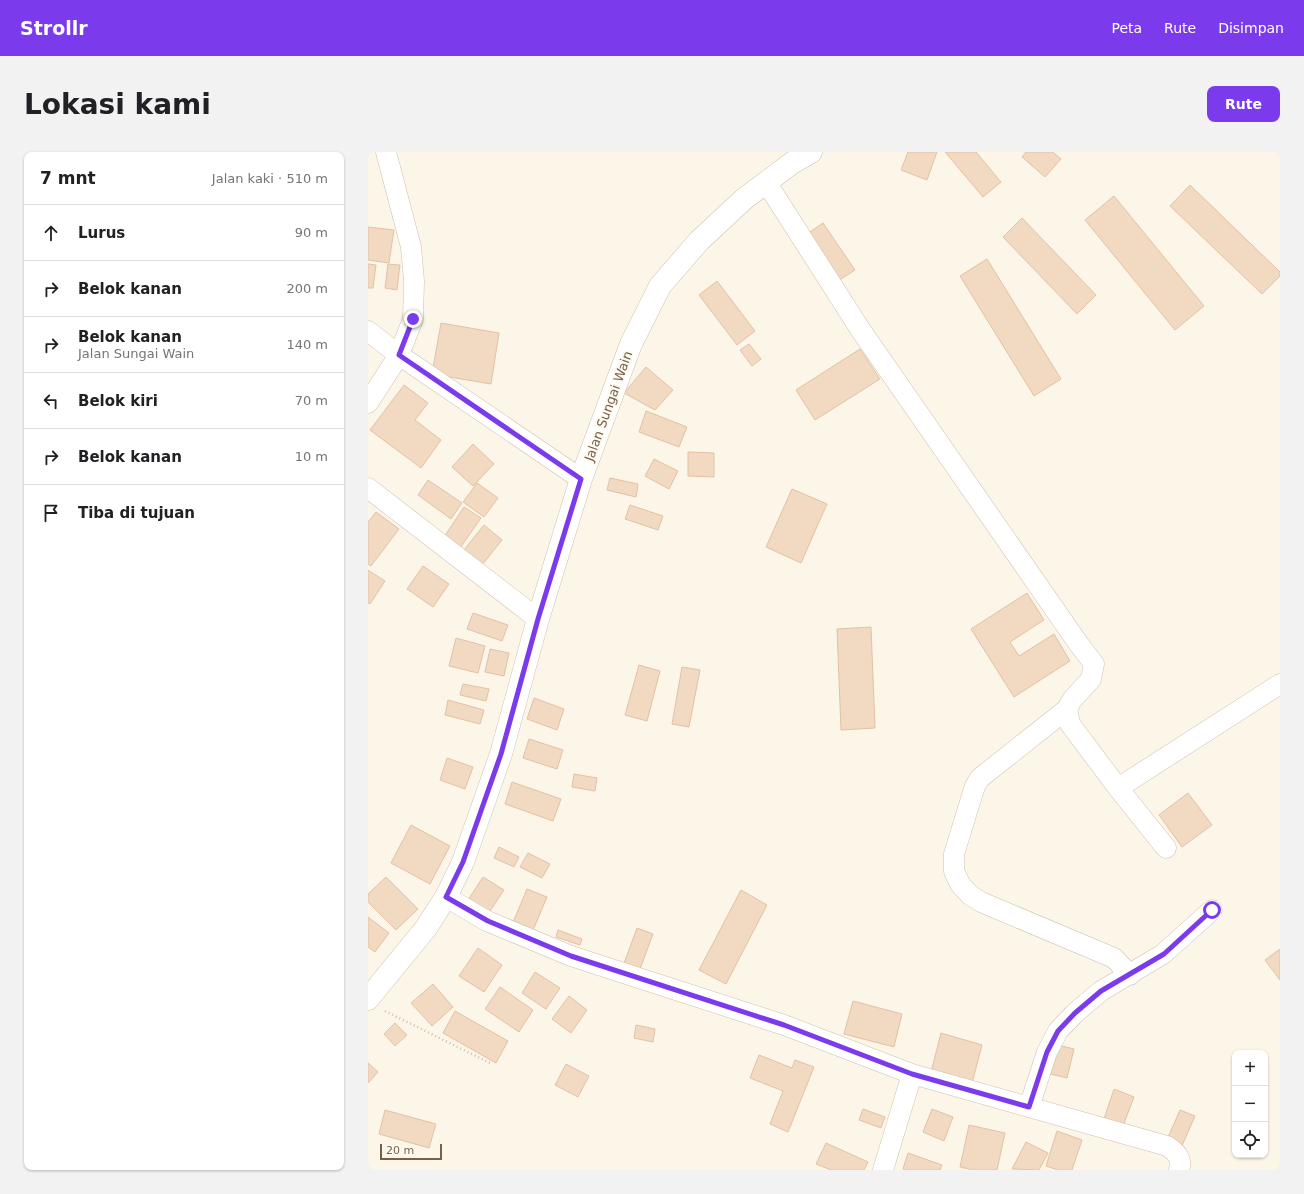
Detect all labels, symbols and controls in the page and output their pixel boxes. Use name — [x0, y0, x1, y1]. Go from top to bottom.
text: Strollr — [20, 17, 88, 39]
text: Peta — [1111, 20, 1142, 36]
text: Rute — [1164, 20, 1196, 36]
text: Disimpan — [1218, 20, 1284, 36]
button: Rute — [1207, 86, 1280, 122]
text: Lokasi kami — [24, 88, 211, 121]
text: 7 mnt — [40, 168, 96, 188]
text: Jalan kaki · 510 m — [212, 171, 328, 186]
icon: ahead — [40, 222, 62, 244]
text: Lurus — [78, 224, 125, 242]
text: 90 m — [295, 225, 328, 240]
icon: right — [40, 278, 62, 300]
text: Belok kanan — [78, 280, 182, 298]
text: 200 m — [286, 281, 328, 296]
route end — [404, 310, 422, 328]
text: Belok kanan — [78, 328, 182, 346]
icon: right — [40, 334, 62, 356]
text: 140 m — [286, 337, 328, 352]
text: Jalan Sungai Wain — [78, 346, 194, 361]
street label: Jalan Sungai Wain — [581, 349, 635, 464]
icon: left — [40, 390, 62, 412]
text: Belok kiri — [78, 392, 158, 410]
text: 70 m — [295, 393, 328, 408]
icon: right — [40, 446, 62, 468]
text: Belok kanan — [78, 448, 182, 466]
text: 10 m — [295, 449, 328, 464]
icon: arrive — [40, 502, 62, 524]
text: Tiba di tujuan — [78, 504, 195, 522]
route start — [1203, 901, 1221, 919]
map controls — [1232, 1050, 1268, 1158]
button: + — [1232, 1050, 1268, 1086]
button: − — [1232, 1086, 1268, 1122]
button: locate — [1232, 1122, 1268, 1158]
scale bar — [380, 1142, 442, 1161]
text: 20 m — [386, 1144, 414, 1157]

